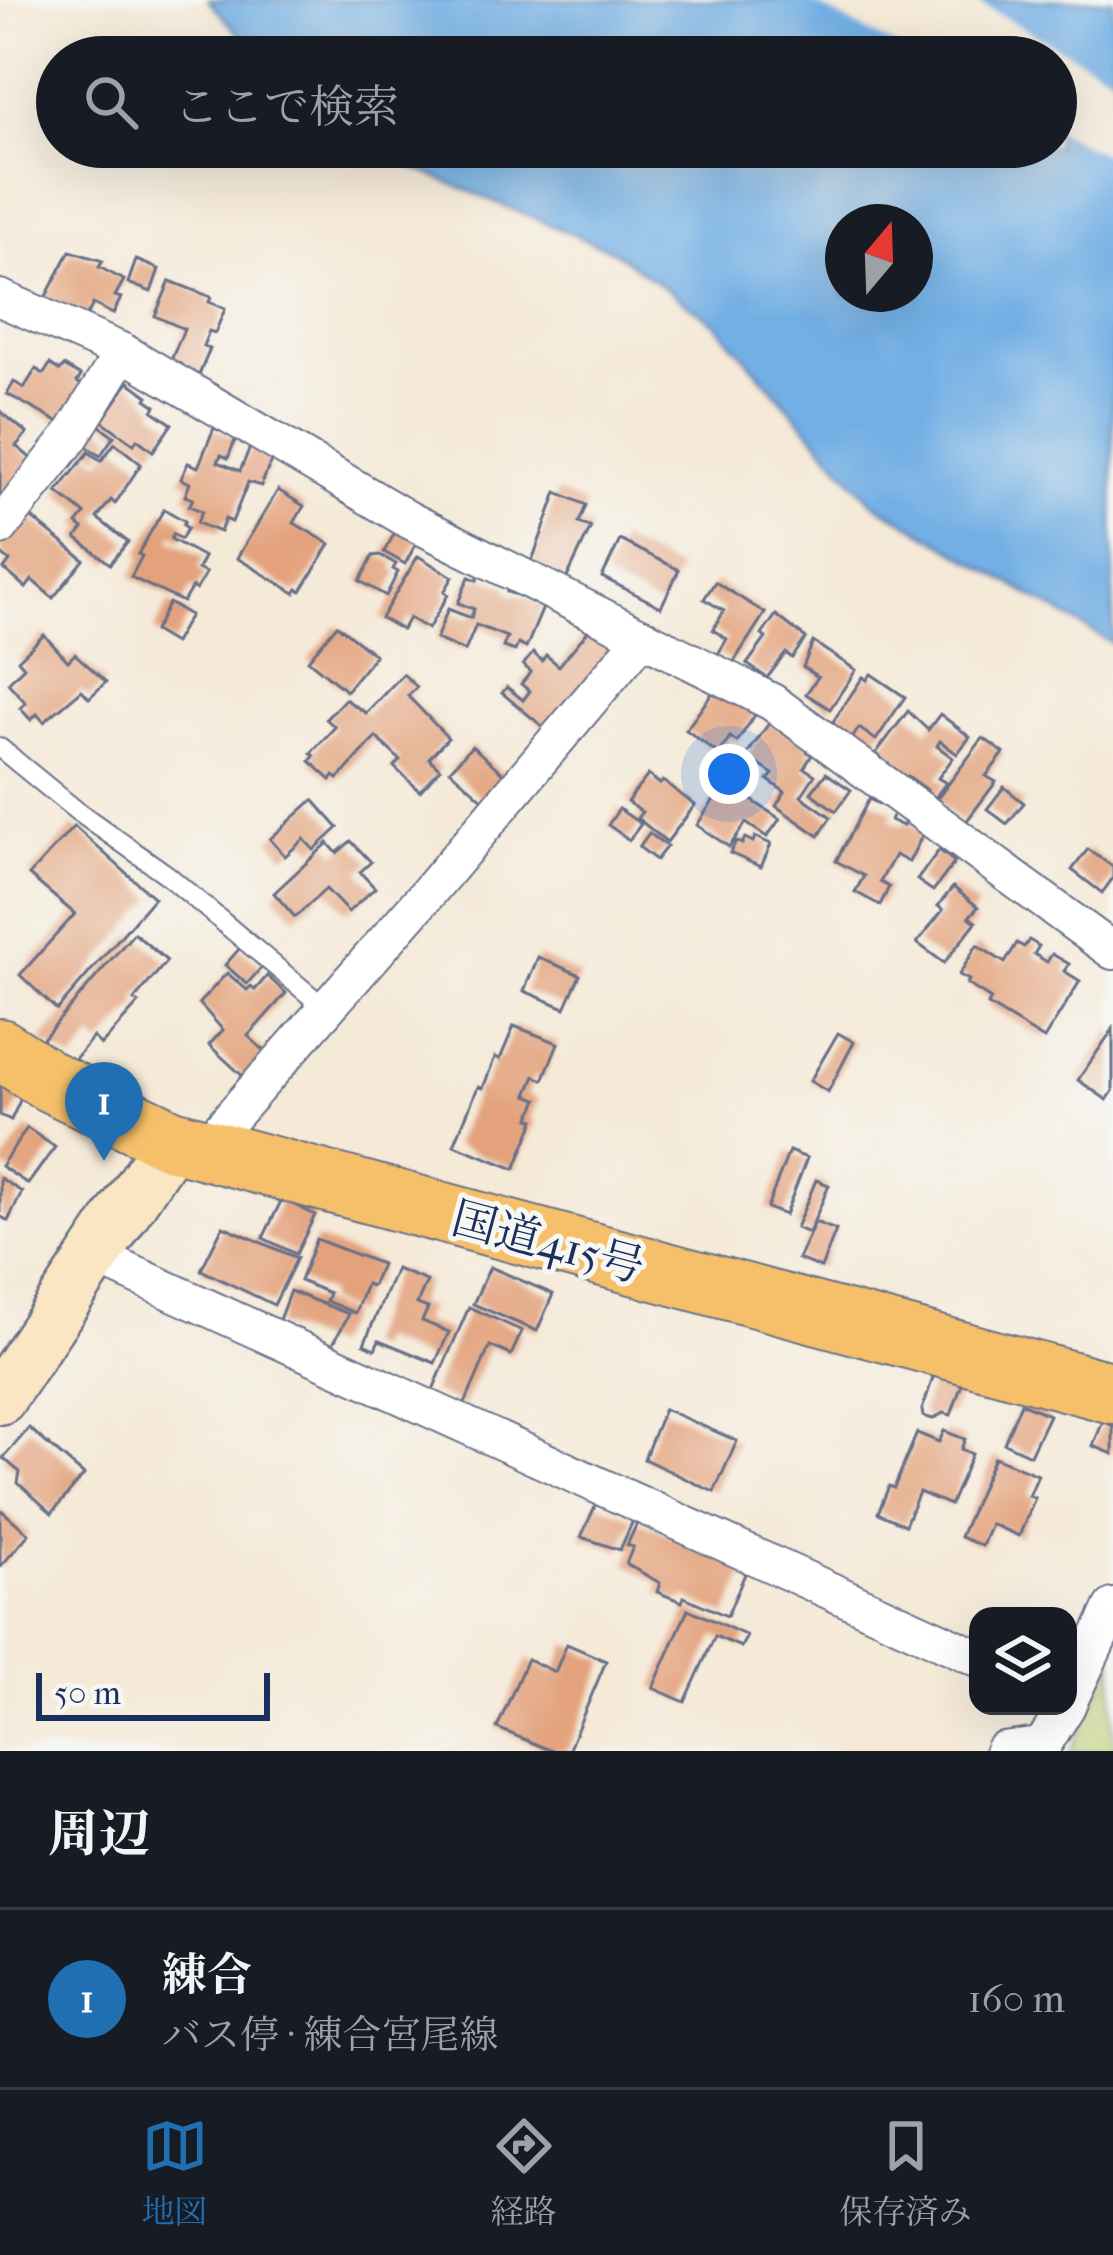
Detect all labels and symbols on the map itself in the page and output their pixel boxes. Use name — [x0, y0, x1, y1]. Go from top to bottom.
north arrow — [825, 204, 933, 312]
your location — [699, 744, 759, 804]
pin: 1 — [65, 1062, 143, 1161]
street label: 国道415号 — [446, 1192, 650, 1294]
scale bar — [36, 1667, 270, 1720]

